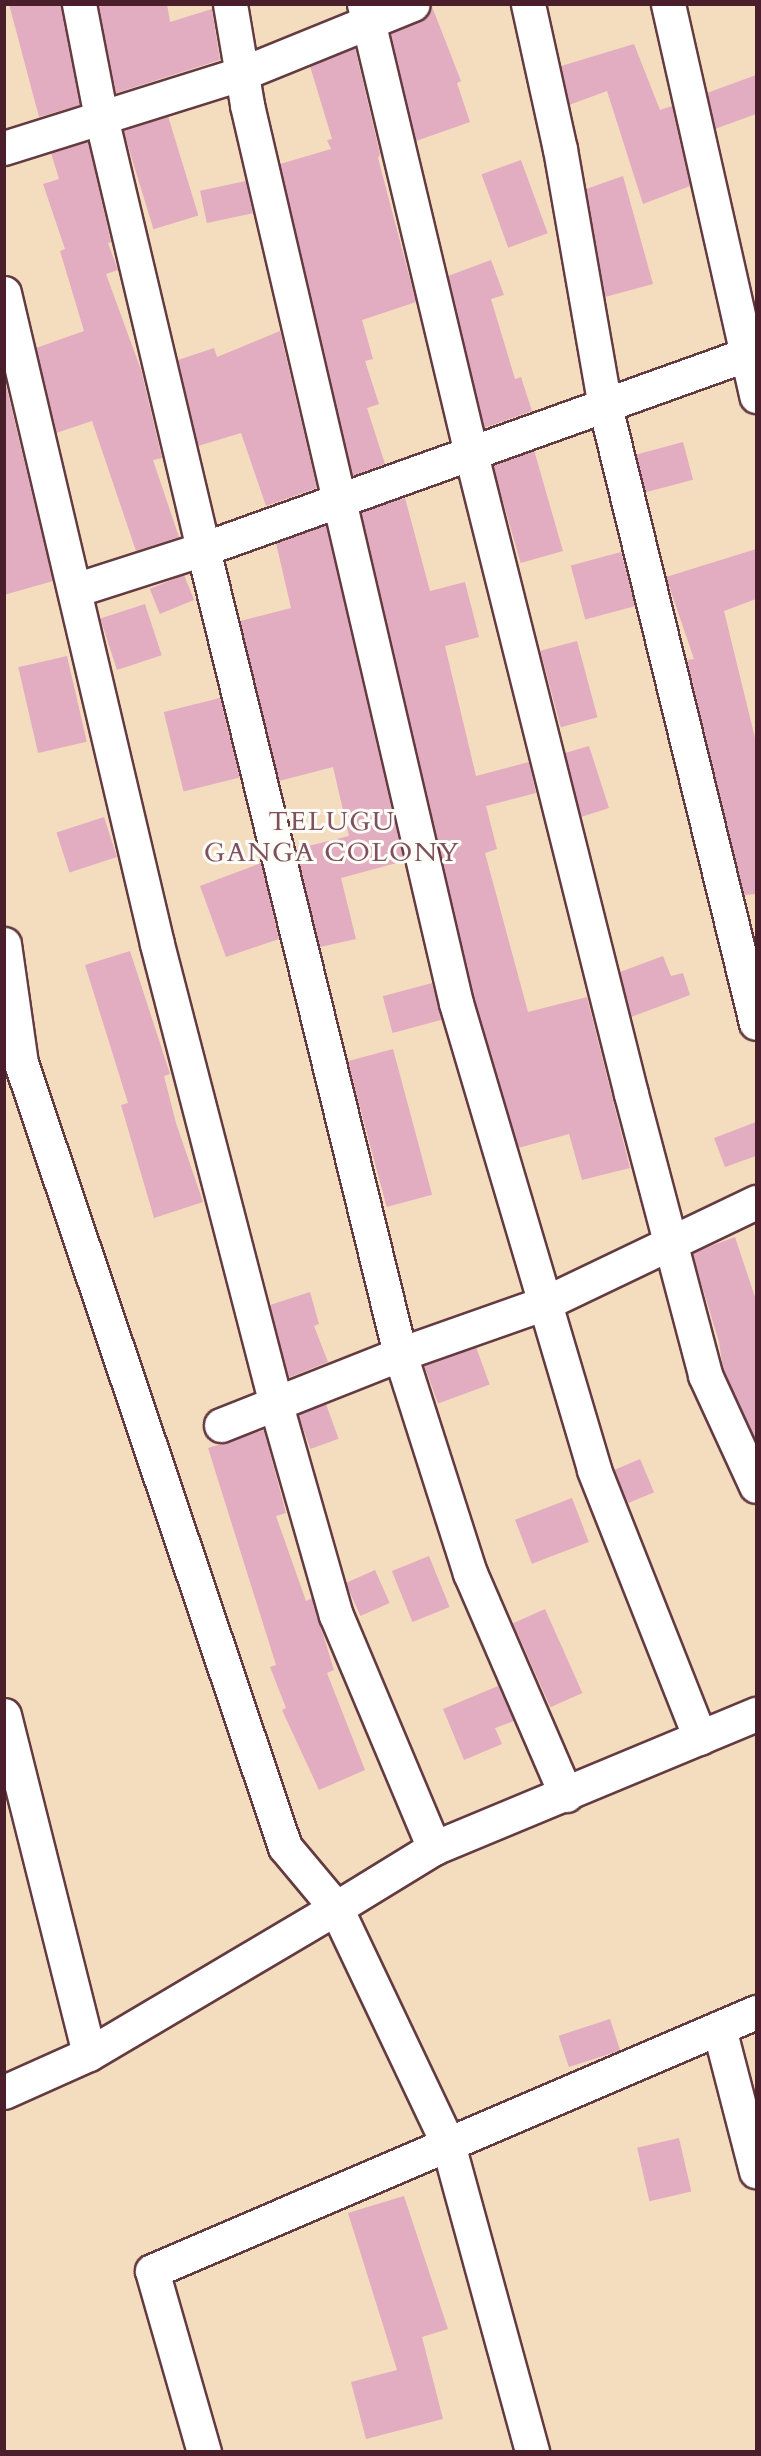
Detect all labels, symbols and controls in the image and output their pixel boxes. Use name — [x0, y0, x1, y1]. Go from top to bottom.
district label: TELUGU GANGA COLONY — [204, 805, 460, 868]

